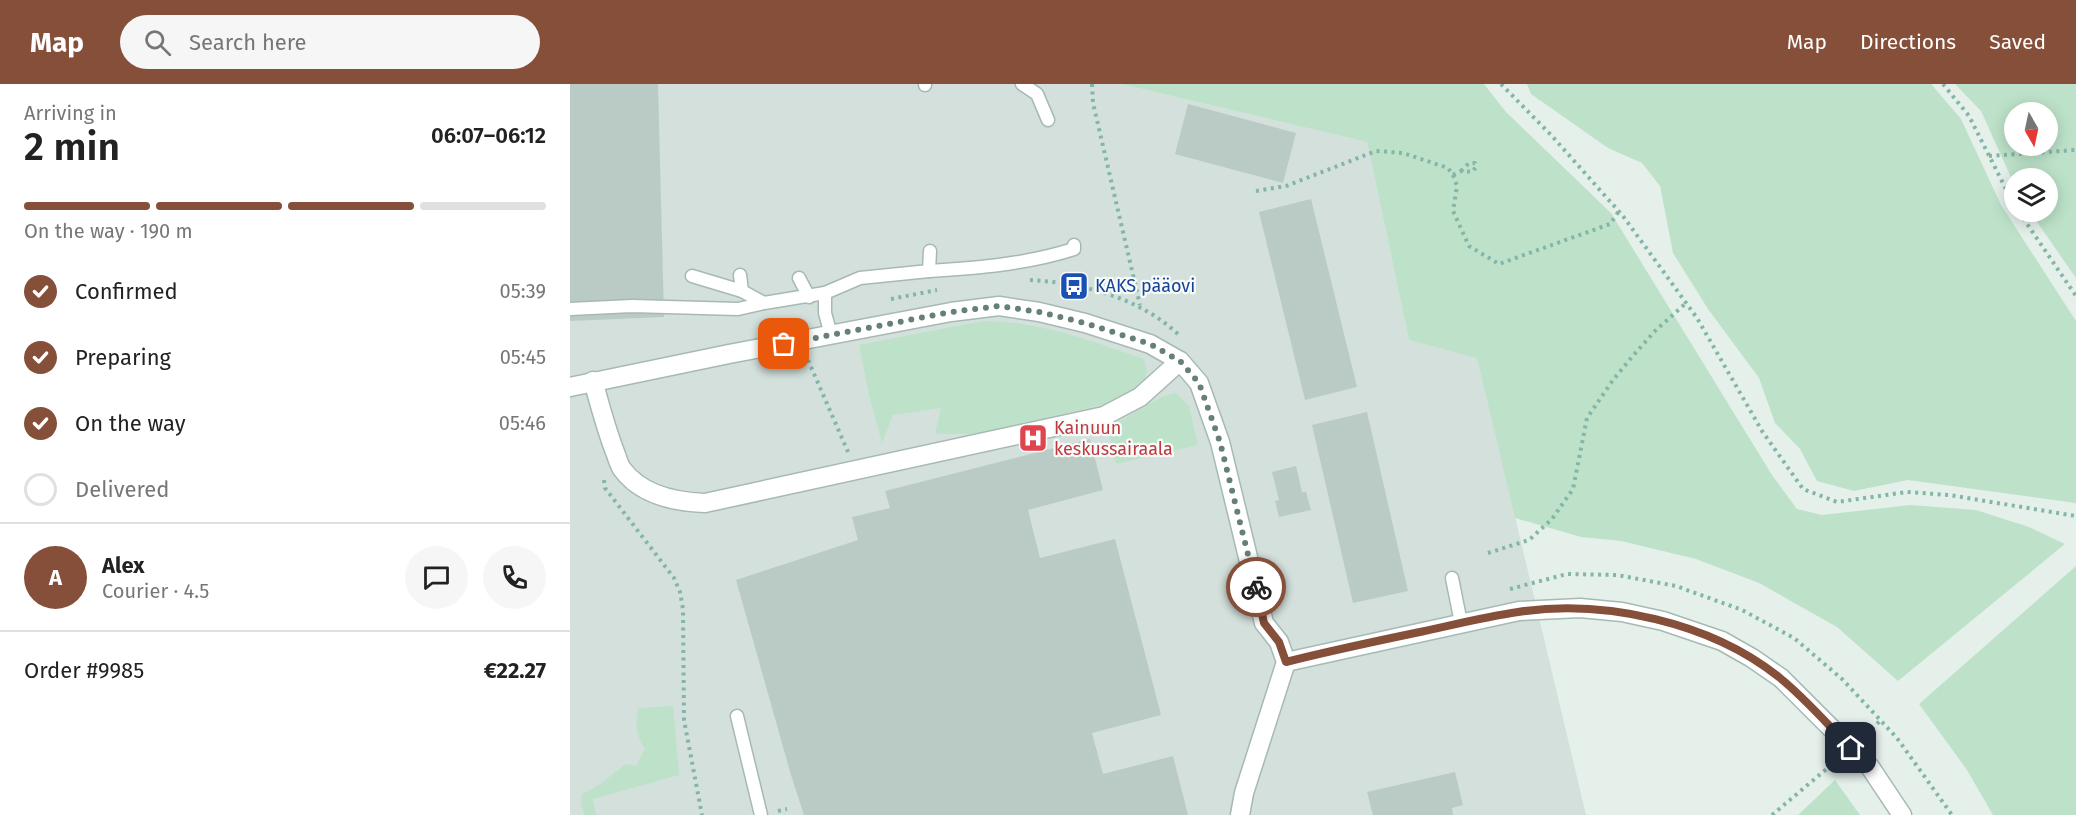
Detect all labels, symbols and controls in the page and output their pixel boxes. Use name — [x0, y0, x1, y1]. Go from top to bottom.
search box — [120, 15, 540, 69]
text: Map — [30, 26, 84, 59]
icon: search — [141, 26, 174, 59]
text: Search here — [189, 29, 307, 56]
text: Map — [1787, 29, 1827, 55]
text: Directions — [1860, 29, 1956, 55]
text: Saved — [1989, 29, 2046, 55]
text: Arriving in — [24, 101, 117, 125]
north arrow — [2004, 102, 2058, 156]
map controls — [2004, 102, 2058, 222]
text: 06:07–06:12 — [431, 122, 546, 149]
text: 2 min — [24, 124, 120, 170]
button: layers — [2004, 168, 2058, 222]
text: On the way · 190 m — [24, 219, 193, 243]
bus stop icon: KAKS pääovi — [1058, 270, 1090, 302]
icon: check — [24, 275, 57, 308]
place label: KAKS pääovi — [1095, 275, 1195, 297]
text: Confirmed — [75, 278, 178, 305]
text: 05:39 — [500, 279, 546, 303]
pin — [758, 318, 809, 369]
icon: bag — [767, 327, 800, 360]
icon: check — [24, 341, 57, 374]
text: Preparing — [75, 344, 171, 371]
text: 05:45 — [500, 345, 546, 369]
icon: check — [24, 407, 57, 440]
text: On the way — [75, 410, 186, 437]
text: 05:46 — [499, 411, 546, 435]
place label: Kainuun keskussairaala — [1054, 417, 1173, 460]
hospital icon: Kainuun keskussairaala — [1017, 422, 1049, 454]
text: Delivered — [75, 476, 170, 503]
button: chat — [405, 546, 468, 609]
button: phone — [483, 546, 546, 609]
text: Alex — [102, 552, 145, 579]
courier — [1226, 557, 1286, 617]
text: A — [49, 564, 62, 591]
icon: bike — [1240, 571, 1273, 604]
text: Courier · 4.5 — [102, 579, 209, 603]
text: Order #9985 — [24, 657, 144, 684]
text: €22.27 — [484, 657, 546, 684]
pin — [1825, 722, 1876, 773]
icon: home — [1834, 731, 1867, 764]

